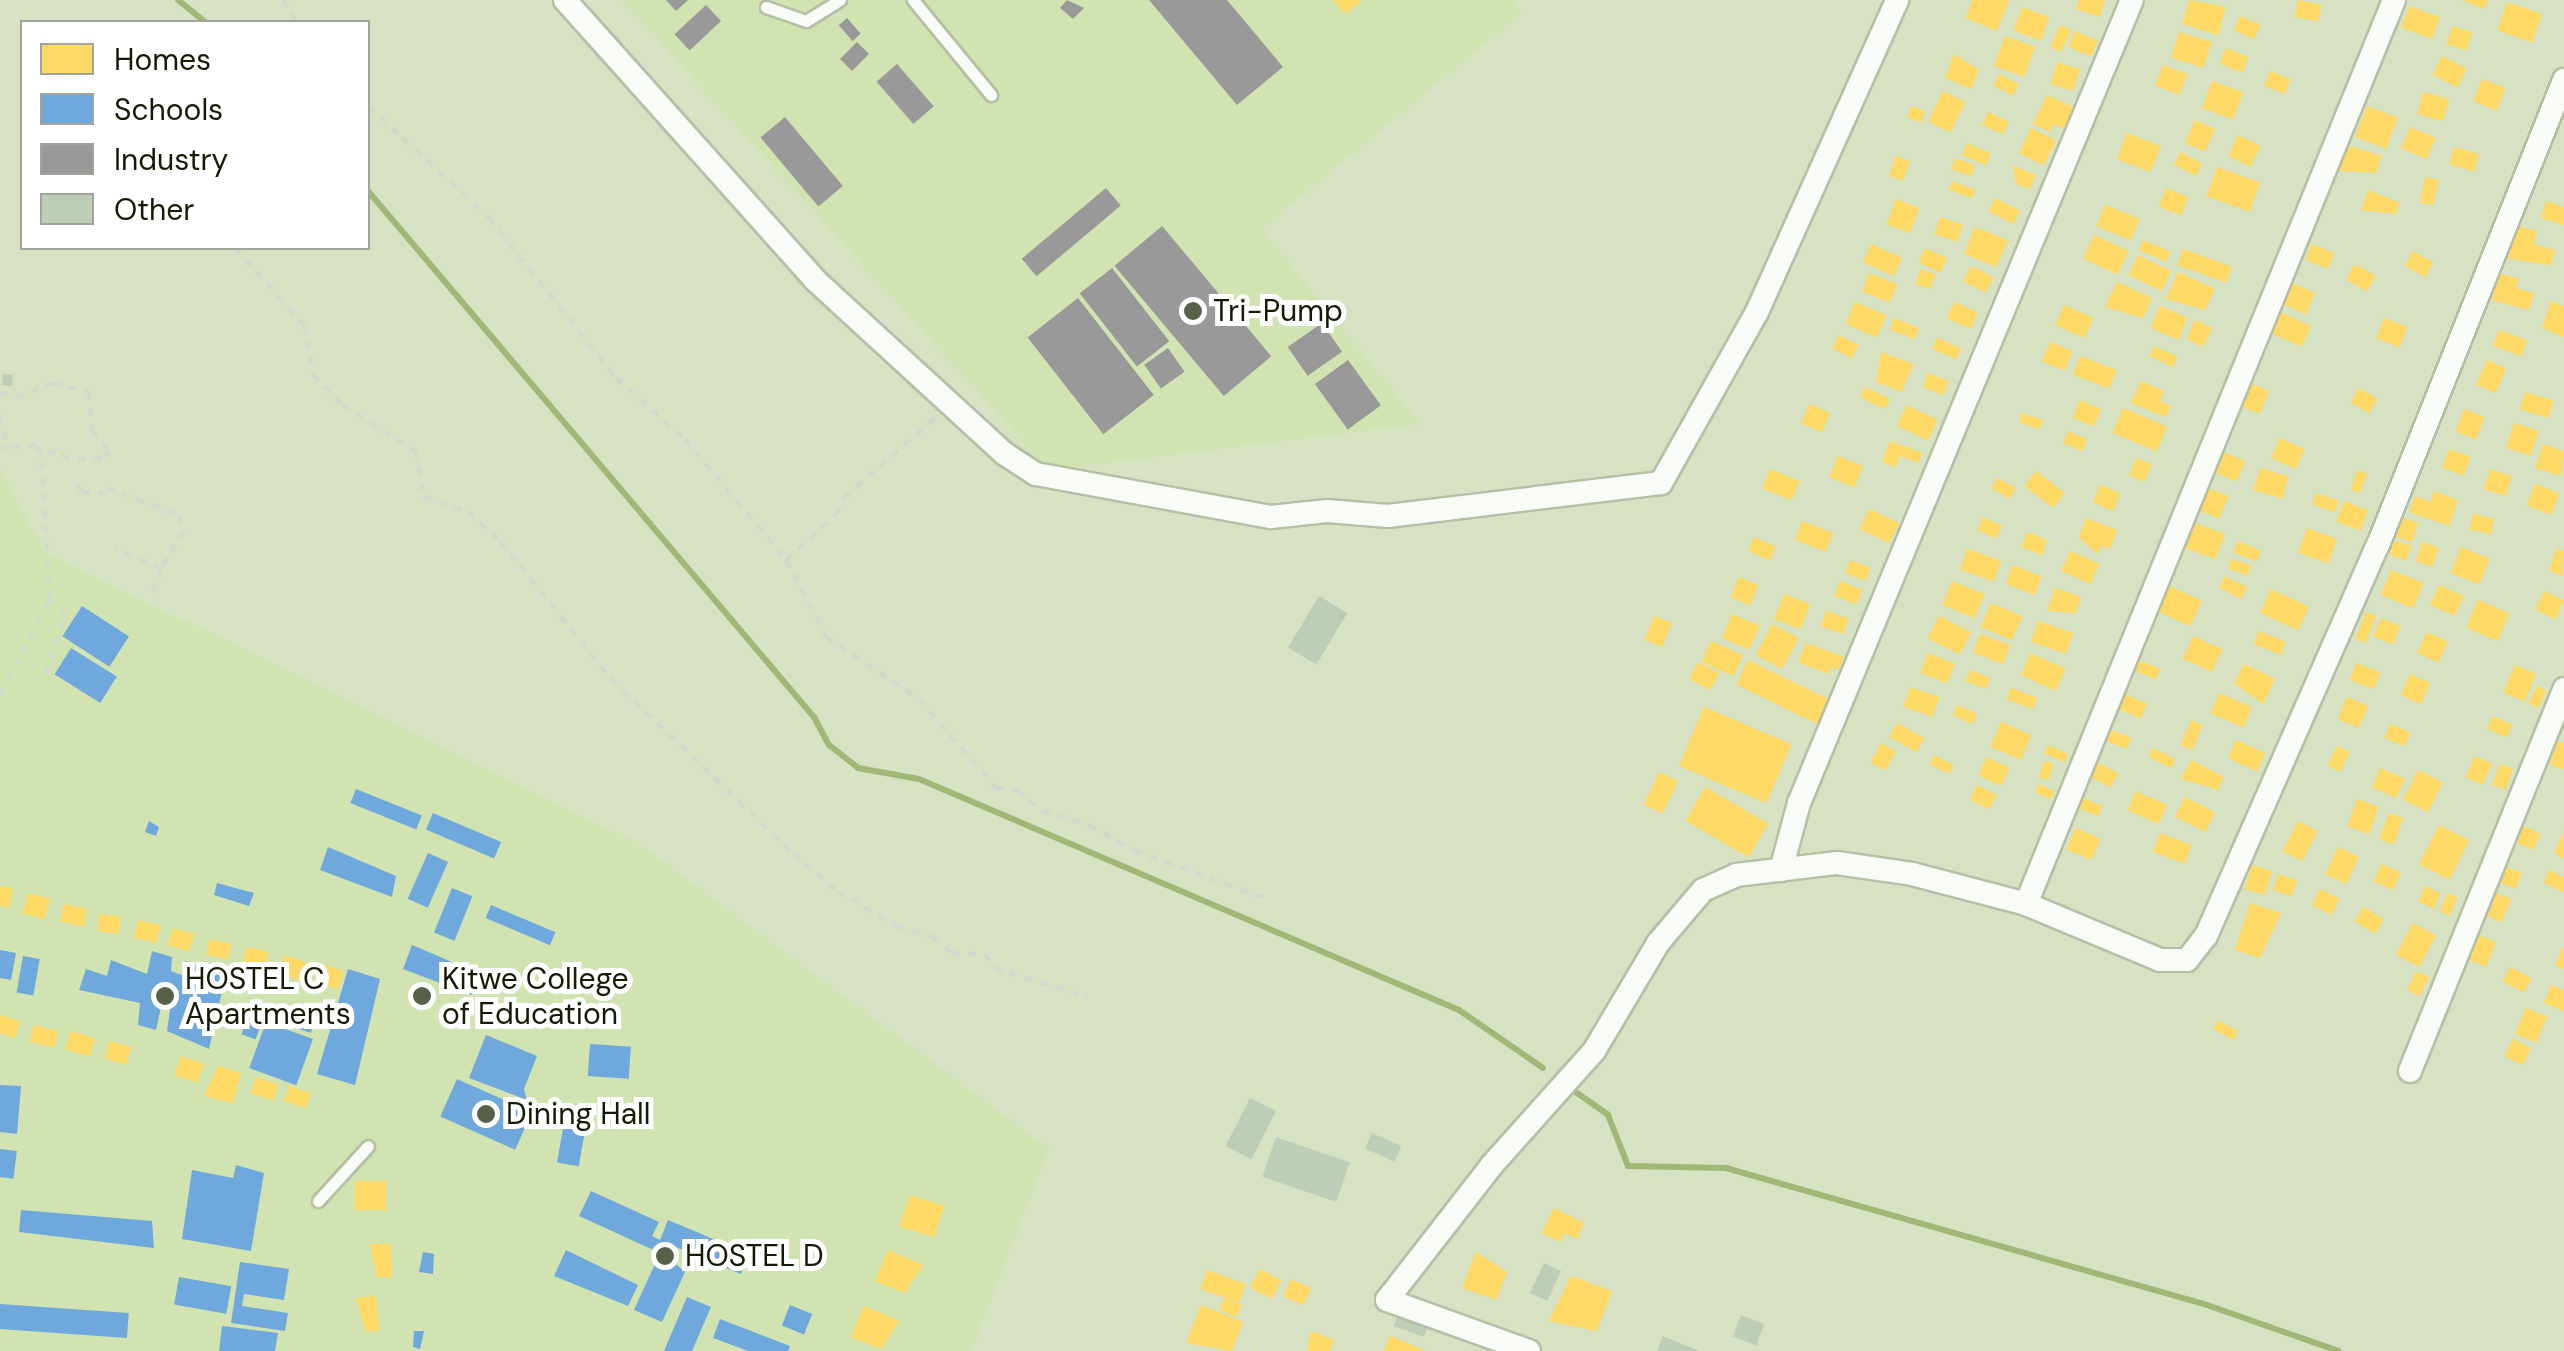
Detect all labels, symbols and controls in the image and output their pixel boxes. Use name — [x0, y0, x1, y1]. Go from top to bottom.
legend — [20, 20, 370, 250]
text: Homes — [114, 40, 211, 79]
text: Schools — [114, 90, 223, 129]
text: Industry — [114, 140, 228, 179]
text: Other — [114, 190, 194, 229]
place label: Tri-Pump — [1213, 293, 1343, 329]
marker: Tri-Pump — [1182, 300, 1204, 322]
place label: HOSTEL C Apartments — [185, 961, 351, 1032]
place label: Kitwe College of Education — [442, 961, 629, 1032]
marker: HOSTEL C Apartments — [154, 985, 176, 1007]
marker: Kitwe College of Education — [411, 985, 433, 1007]
place label: Dining Hall — [506, 1096, 650, 1132]
marker: Dining Hall — [475, 1103, 497, 1125]
place label: HOSTEL D — [685, 1238, 824, 1274]
marker: HOSTEL D — [654, 1245, 676, 1267]

